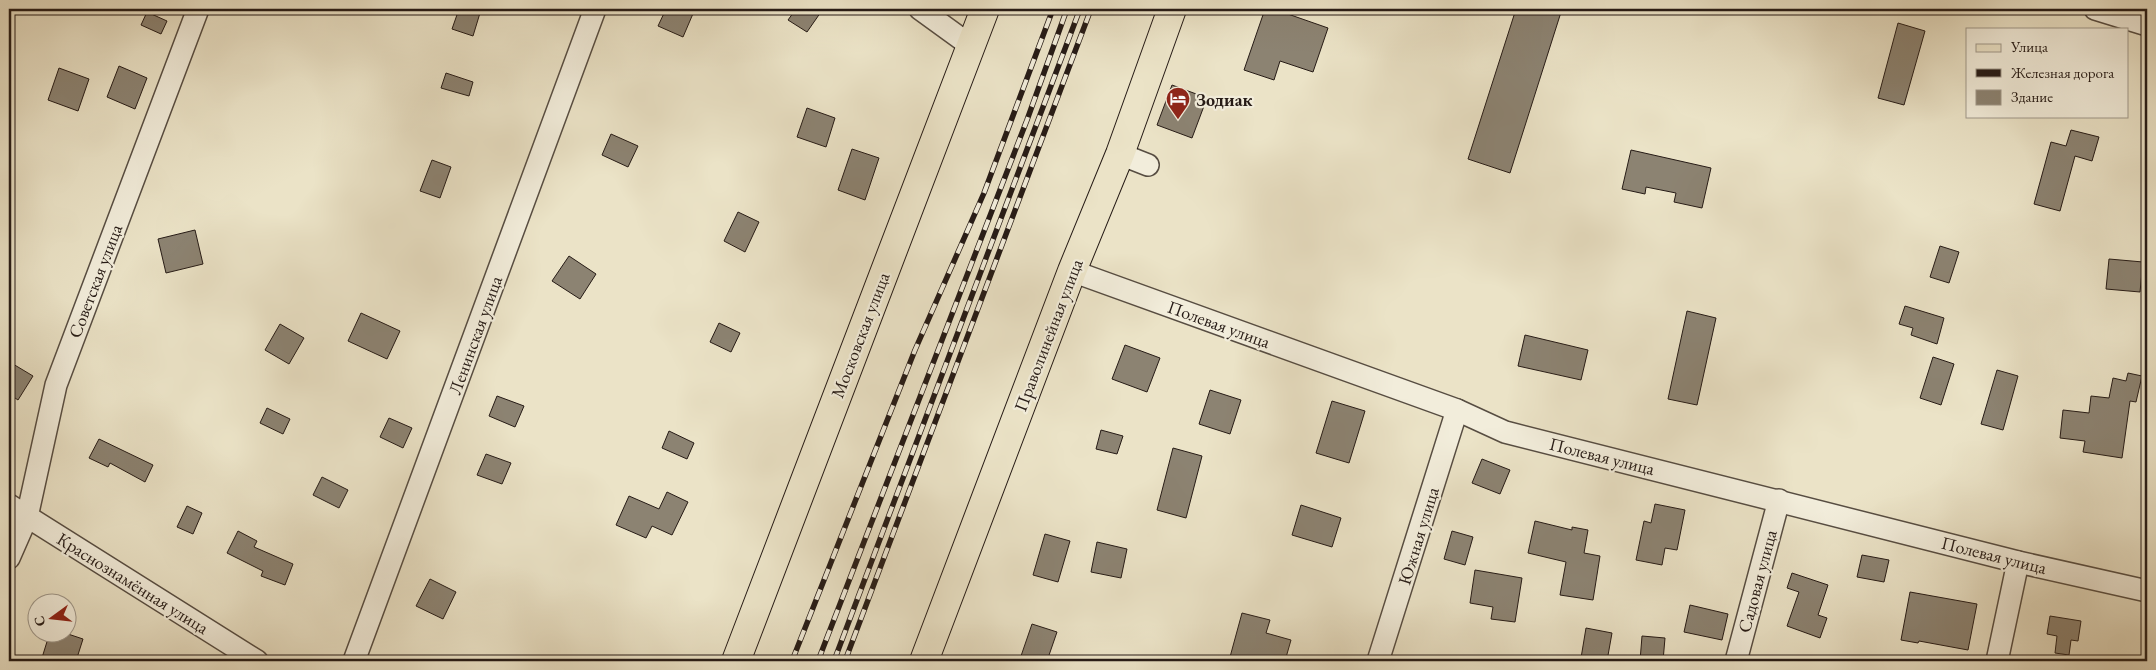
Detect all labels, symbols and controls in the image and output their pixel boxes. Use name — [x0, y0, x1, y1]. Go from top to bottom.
legend — [1966, 28, 2128, 118]
text: Улица — [2010, 37, 2048, 56]
text: Железная дорога — [2010, 63, 2114, 82]
hotel icon: Зодиак — [1165, 86, 1191, 120]
text: Здание — [2011, 87, 2053, 106]
place label: Зодиак — [1196, 88, 1253, 111]
street label: Советская улица — [63, 220, 128, 341]
street label: Праволинейная улица — [1008, 255, 1088, 414]
street label: Московская улица — [825, 268, 895, 401]
street label: Ленинская улица — [443, 272, 507, 397]
street label: Полевая улица — [1165, 295, 1274, 353]
street label: Полевая улица — [1547, 432, 1658, 480]
street label: Южная улица — [1392, 483, 1444, 588]
street label: Садовая улица — [1732, 526, 1782, 635]
street label: Краснознамённая улица — [53, 527, 214, 639]
street label: Полевая улица — [1939, 531, 2050, 579]
north arrow — [28, 592, 78, 642]
text: С — [29, 614, 49, 628]

